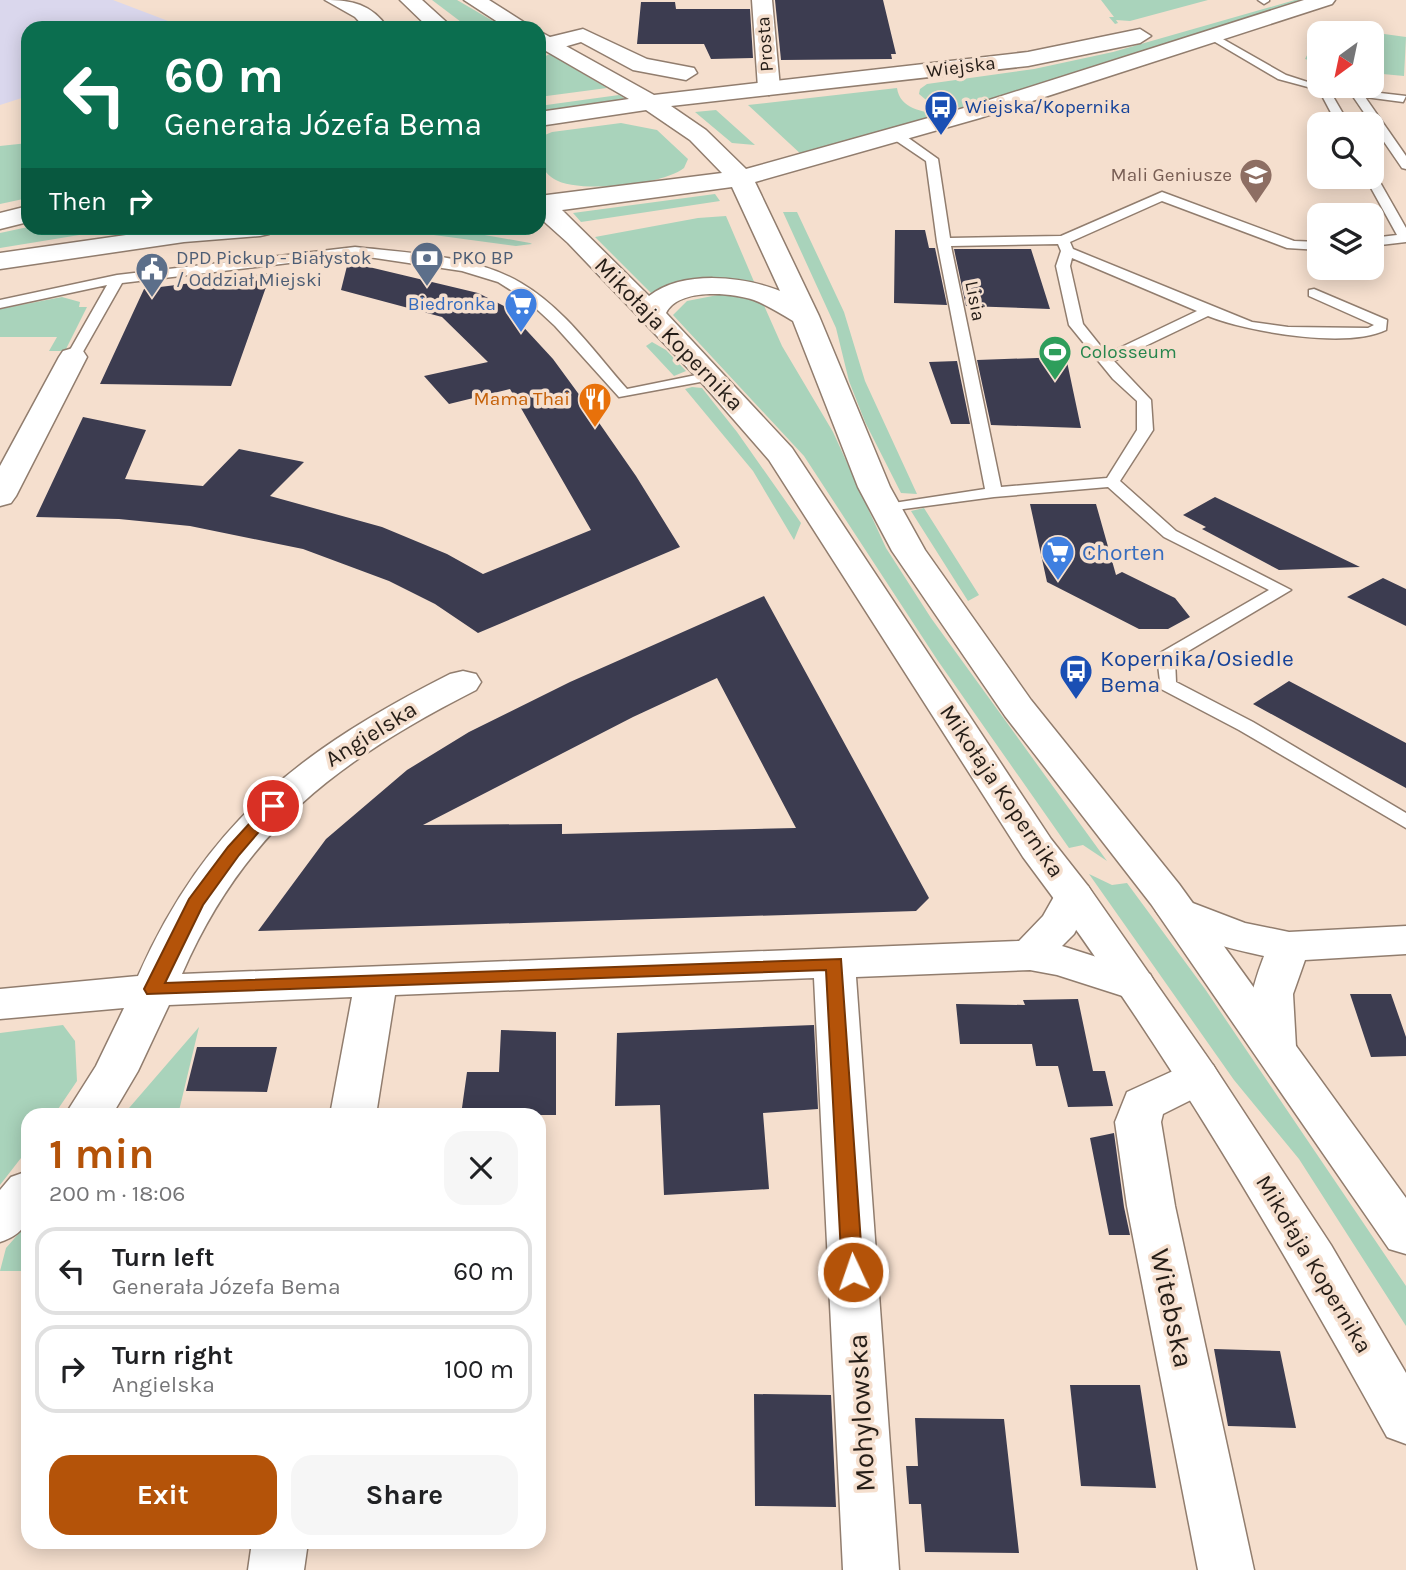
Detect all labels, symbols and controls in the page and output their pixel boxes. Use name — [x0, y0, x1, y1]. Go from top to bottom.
street label: Prosta — [752, 16, 778, 72]
north arrow — [1307, 21, 1384, 98]
map controls — [1307, 21, 1384, 280]
text: 60 m — [164, 47, 284, 104]
icon: left — [49, 49, 140, 140]
street label: Wiejska — [925, 52, 997, 82]
bus stop icon: Wiejska/Kopernika — [922, 88, 960, 137]
place label: Wiejska/Kopernika — [965, 96, 1131, 118]
text: Generała Józefa Bema — [164, 106, 482, 143]
button: search — [1307, 112, 1384, 189]
school or university icon: Mali Geniusze — [1237, 156, 1275, 205]
place label: Mali Geniusze — [1111, 164, 1232, 186]
icon: right — [121, 182, 159, 220]
text: Then — [49, 186, 107, 217]
button: layers — [1307, 203, 1384, 280]
bank icon: PKO BP — [408, 239, 446, 288]
place label: DPD Pickup - Białystok / Oddział Miejski — [176, 247, 372, 291]
place label: PKO BP — [452, 247, 513, 269]
public building icon: DPD Pickup - Białystok / Oddział Miejski — [133, 250, 171, 299]
street label: Mikołaja Kopernika — [589, 252, 749, 416]
street label: Lisia — [960, 279, 990, 323]
supermarket icon: Biedronka — [502, 285, 540, 334]
place label: Biedronka — [408, 293, 496, 315]
sports icon: Colosseum — [1036, 333, 1074, 382]
place label: Colosseum — [1080, 341, 1177, 363]
restaurant icon: Mama Thai — [576, 380, 614, 429]
place label: Mama Thai — [474, 388, 570, 410]
supermarket icon: Chorten — [1039, 533, 1077, 582]
place label: Chorten — [1082, 539, 1165, 566]
place label: Kopernika/Osiedle Bema — [1100, 645, 1294, 698]
bus stop icon: Kopernika/Osiedle Bema — [1057, 652, 1095, 701]
street label: Angielska — [320, 695, 422, 773]
street label: Mikołaja Kopernika — [934, 699, 1070, 883]
pin — [243, 776, 303, 836]
icon: arrive — [254, 787, 292, 825]
text: 1 min — [49, 1129, 154, 1179]
button: close — [444, 1131, 518, 1205]
street label: Mikołaja Kopernika — [1250, 1170, 1378, 1358]
text: 200 m · 18:06 — [49, 1180, 186, 1207]
position arrow — [816, 1235, 890, 1309]
text: Turn left — [112, 1242, 214, 1273]
street label: Witebska — [1143, 1245, 1201, 1371]
icon: left — [53, 1252, 91, 1290]
text: 60 m — [453, 1256, 514, 1287]
text: Generała Józefa Bema — [112, 1273, 341, 1300]
street label: Mohylowska — [840, 1333, 882, 1493]
text: Turn right — [112, 1340, 233, 1371]
icon: right — [53, 1350, 91, 1388]
text: 100 m — [444, 1354, 514, 1385]
text: Angielska — [112, 1371, 215, 1398]
button: Exit — [49, 1455, 277, 1535]
button: Share — [291, 1455, 518, 1535]

